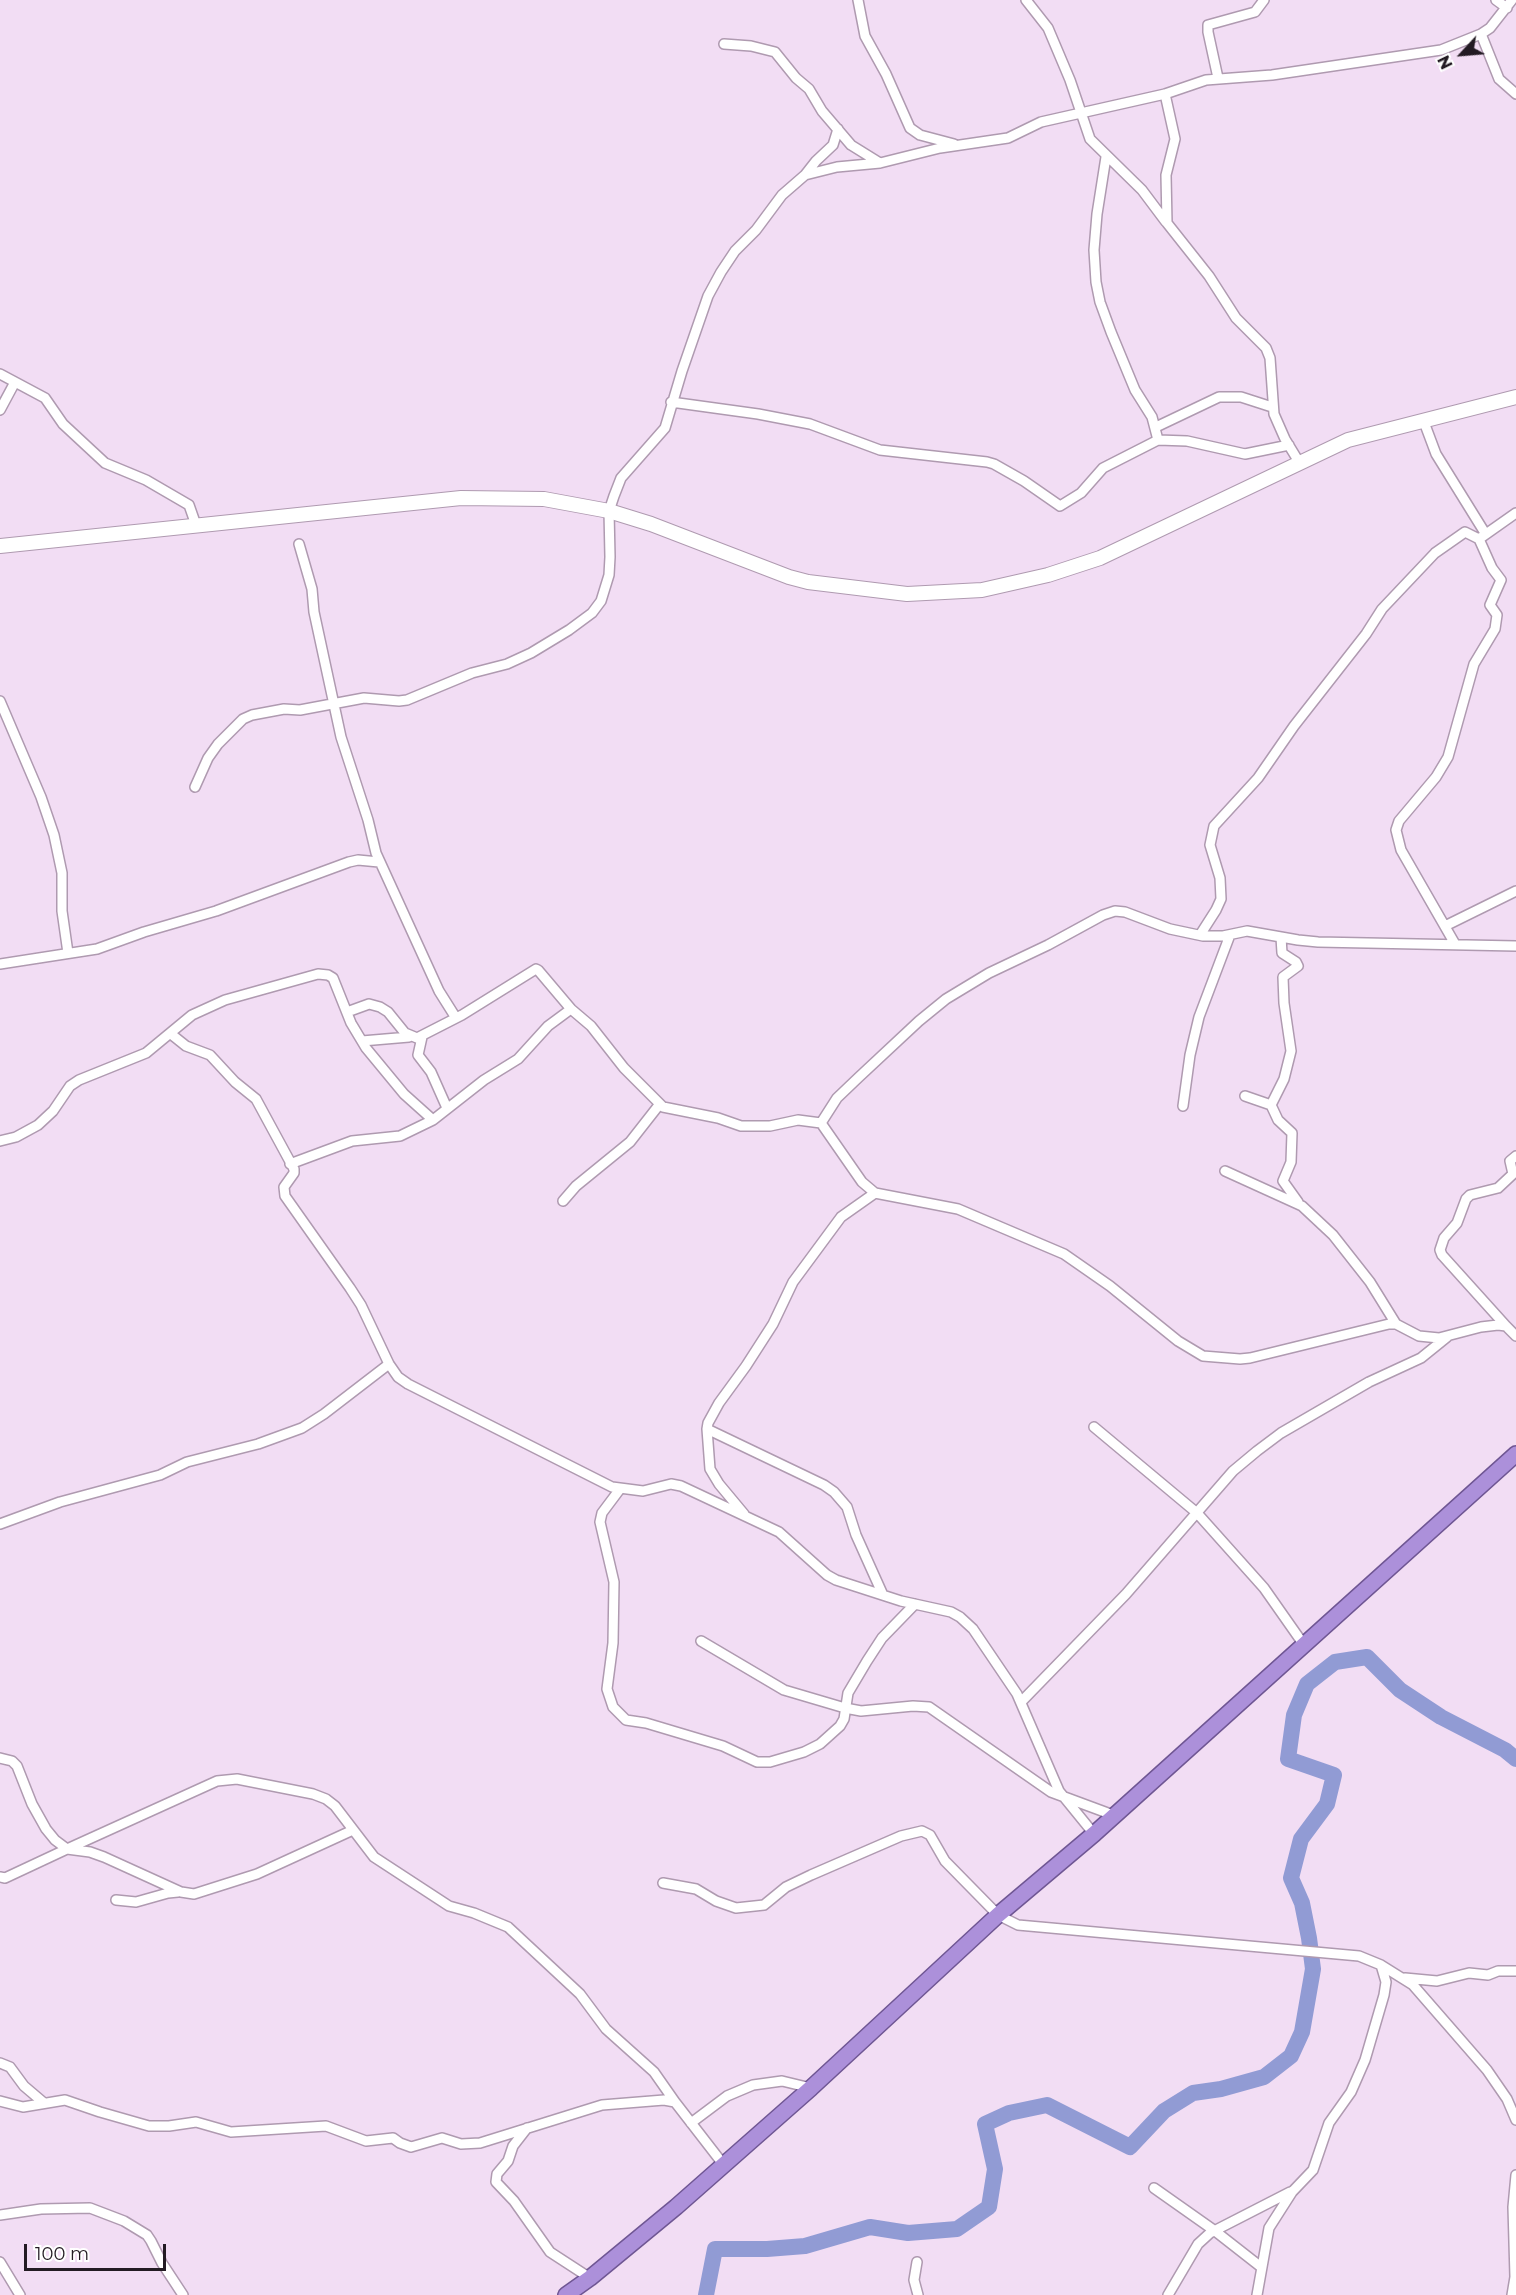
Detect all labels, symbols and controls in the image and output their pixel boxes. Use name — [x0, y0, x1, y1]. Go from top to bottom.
north arrow — [1432, 24, 1492, 84]
text: N — [1434, 52, 1457, 72]
scale bar — [27, 2232, 170, 2270]
text: 100 m — [35, 2243, 89, 2265]

